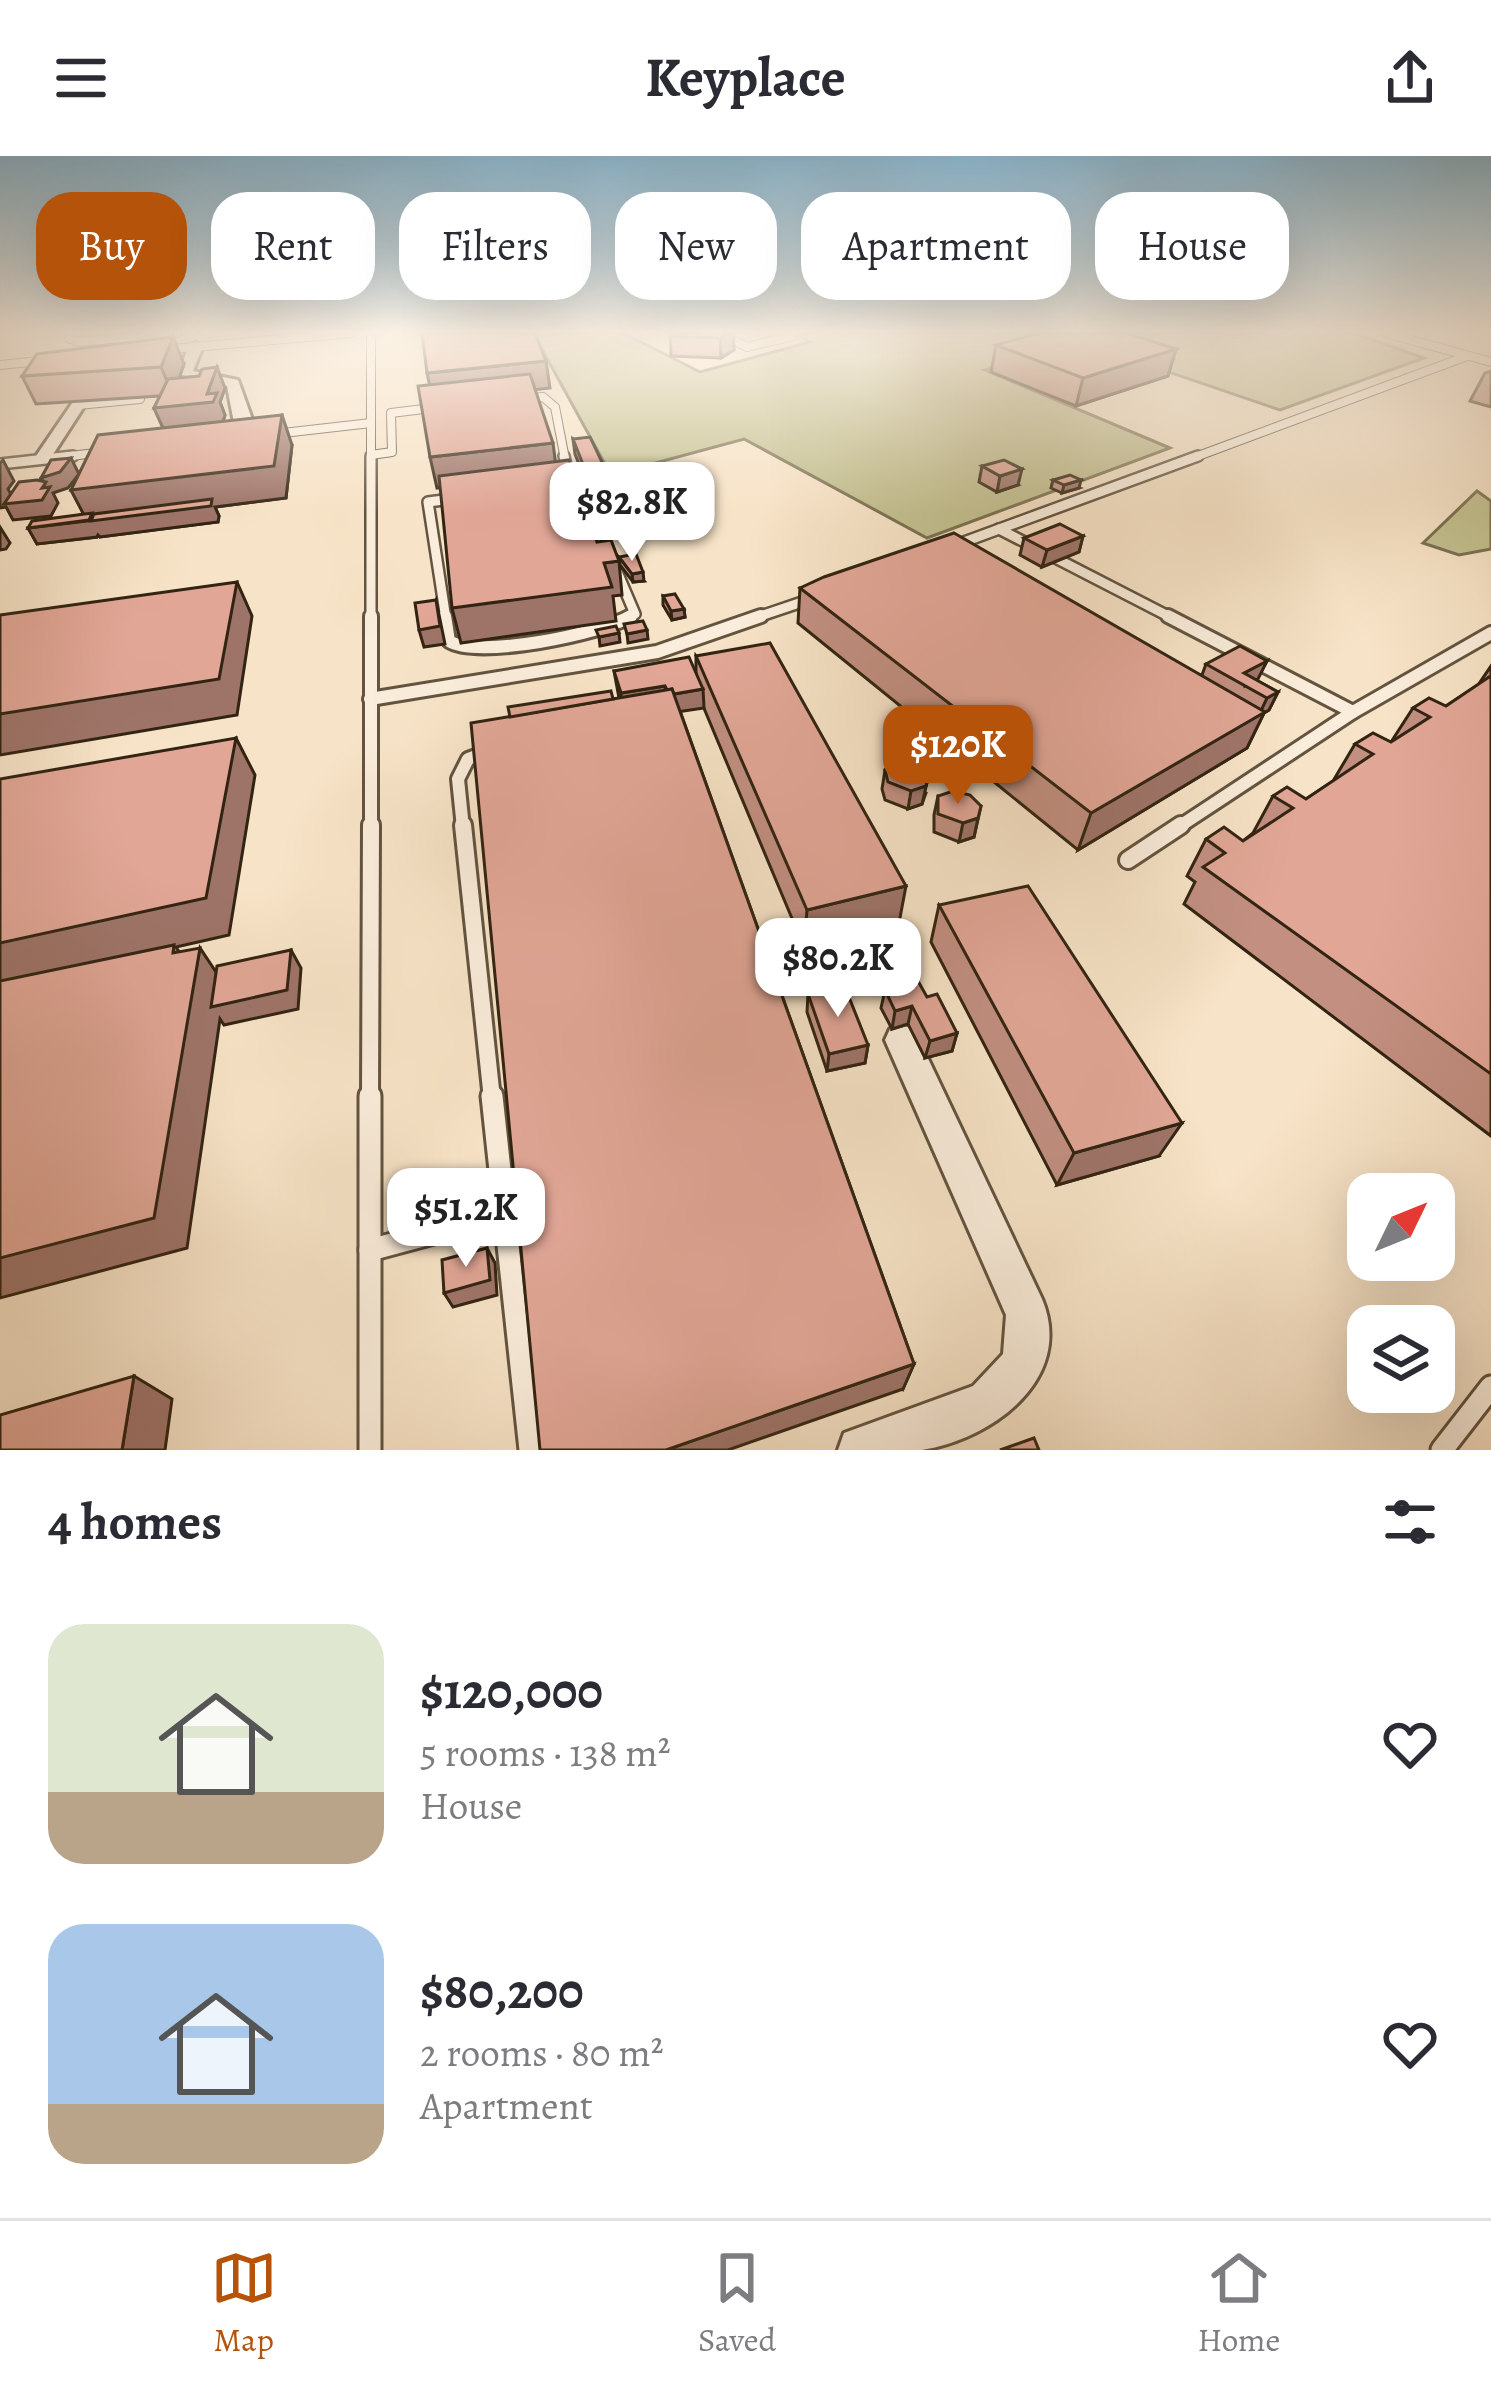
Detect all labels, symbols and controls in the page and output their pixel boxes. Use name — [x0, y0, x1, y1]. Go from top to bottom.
text: Keyplace — [645, 41, 846, 115]
icon: menu — [48, 45, 114, 111]
icon: share — [1377, 45, 1443, 111]
chip: Buy — [36, 192, 187, 300]
chip: Rent — [211, 192, 375, 300]
chip: Filters — [399, 192, 591, 300]
chip: New — [615, 192, 777, 300]
chip: Apartment — [801, 192, 1071, 300]
chip: House — [1095, 192, 1289, 300]
pin: $82.8K — [534, 462, 730, 564]
text: $82.8K — [577, 474, 687, 527]
pin: $120K — [874, 705, 1042, 807]
text: $120K — [910, 717, 1006, 770]
pin: $80.2K — [740, 918, 936, 1020]
text: $80.2K — [782, 930, 894, 983]
pin: $51.2K — [368, 1168, 564, 1270]
north arrow — [1347, 1173, 1455, 1281]
map controls — [1347, 1173, 1455, 1413]
text: $51.2K — [414, 1180, 518, 1233]
button: layers — [1347, 1305, 1455, 1413]
text: 4 homes — [48, 1487, 222, 1557]
icon: filters — [1377, 1489, 1443, 1555]
text: $120,000 — [420, 1656, 603, 1726]
icon: home — [144, 1672, 288, 1816]
icon: heart — [1377, 1711, 1443, 1777]
text: 5 rooms · 138 m² — [420, 1726, 671, 1779]
text: House — [420, 1779, 522, 1832]
text: $80,200 — [420, 1956, 584, 2026]
icon: home — [144, 1972, 288, 2116]
icon: heart — [1377, 2011, 1443, 2077]
text: 2 rooms · 80 m² — [420, 2026, 664, 2079]
text: Apartment — [420, 2079, 593, 2132]
tab: Map — [211, 2245, 277, 2362]
tab: Saved — [698, 2245, 776, 2362]
tab: Home — [1197, 2245, 1280, 2362]

